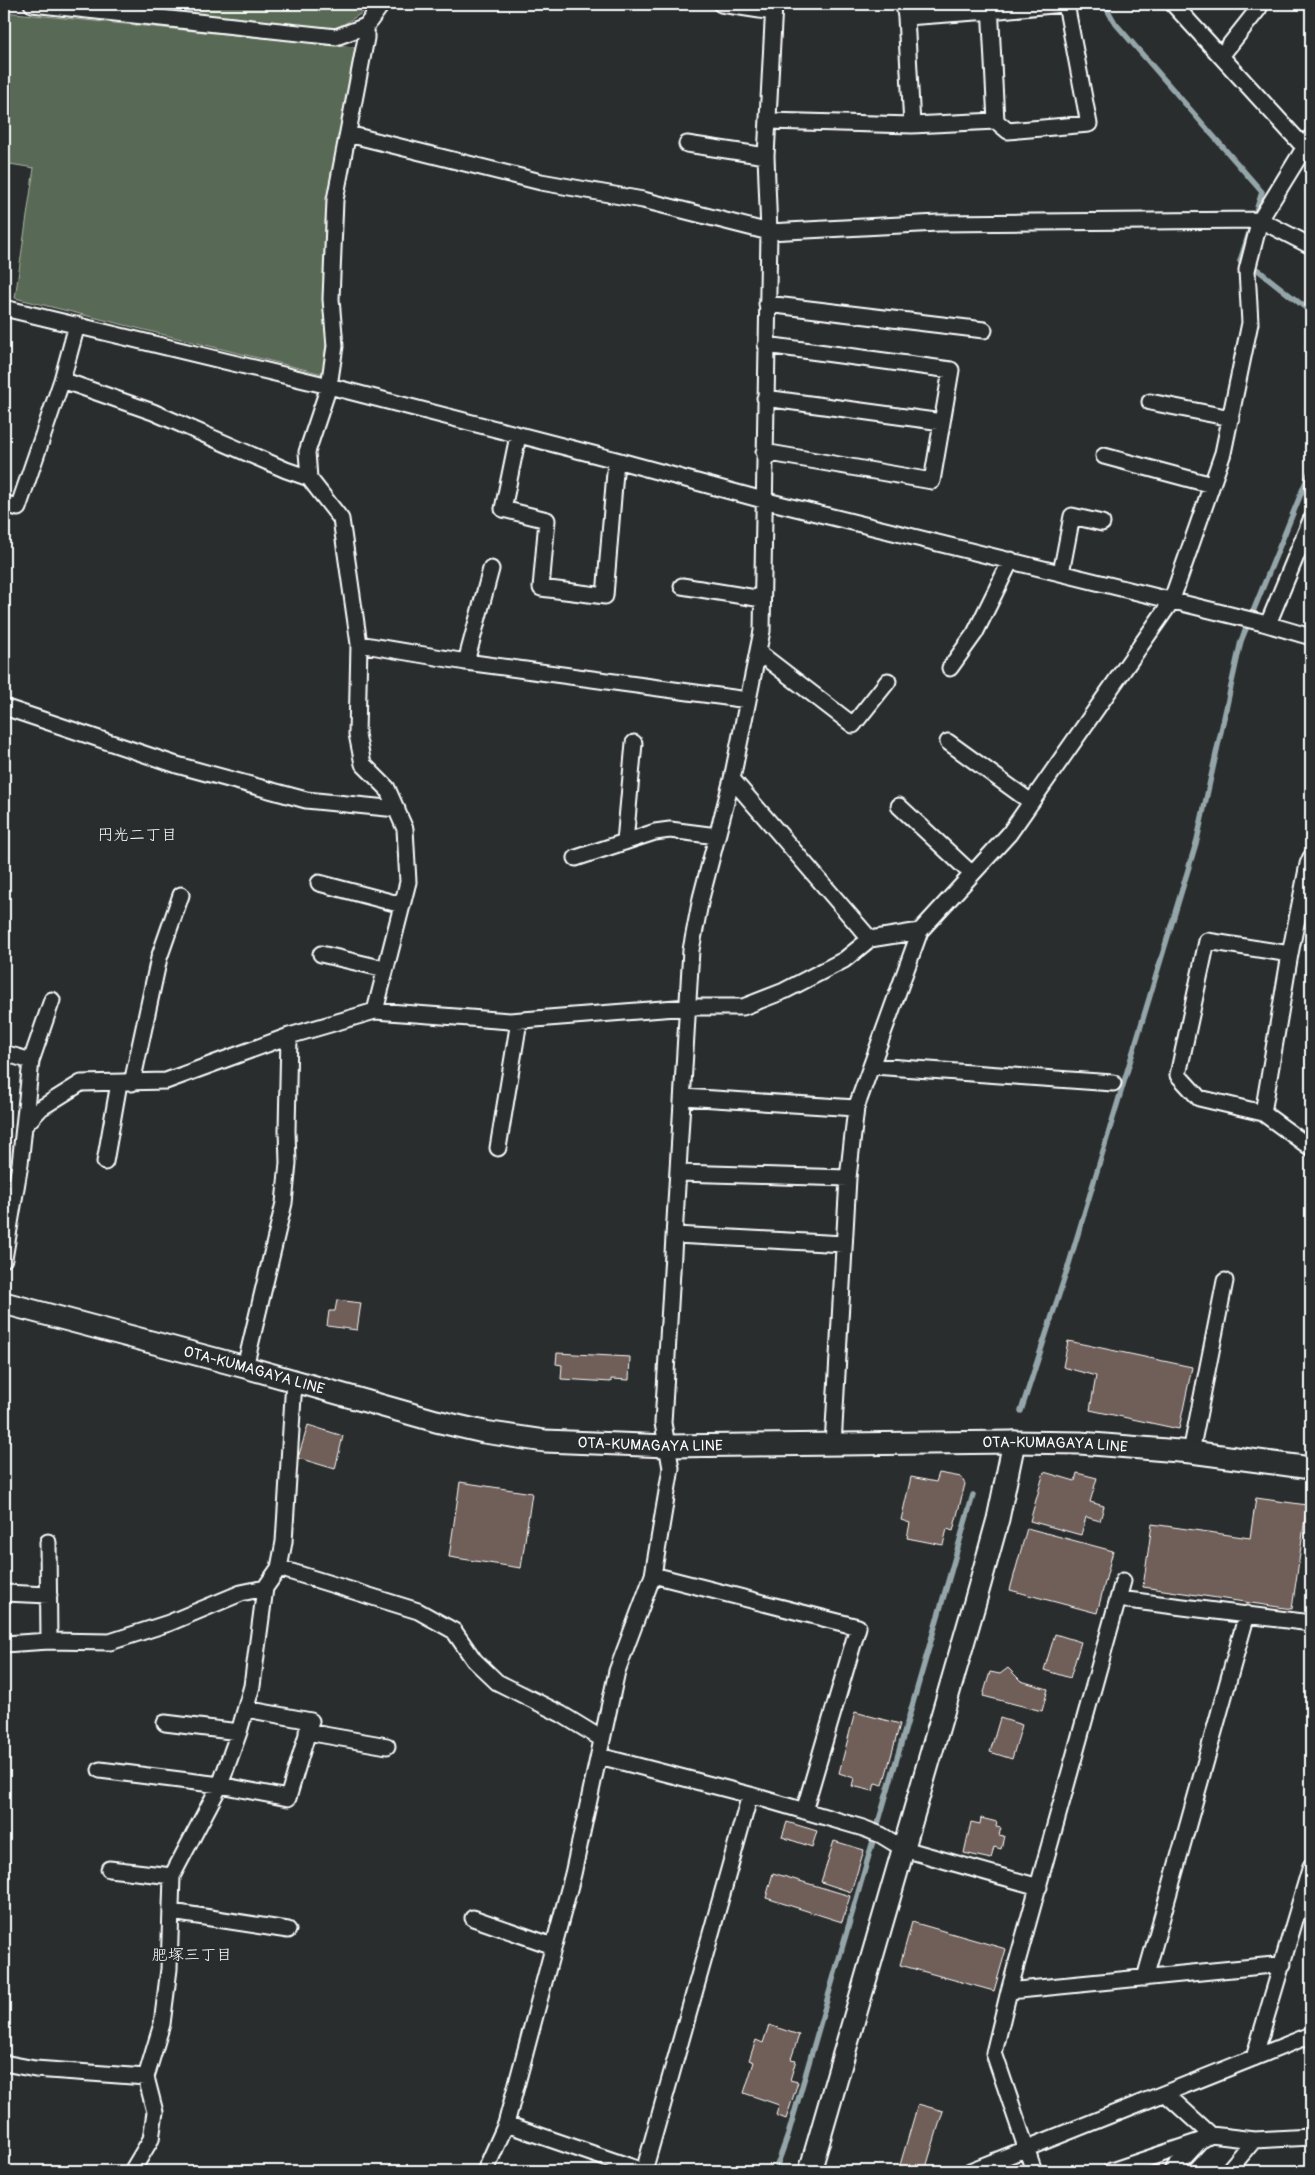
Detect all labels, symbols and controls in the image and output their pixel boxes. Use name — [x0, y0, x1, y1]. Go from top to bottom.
district label: 円光二丁目 — [97, 825, 177, 845]
street label: OTA-KUMAGAYA LINE — [182, 1342, 327, 1399]
street label: OTA-KUMAGAYA LINE — [982, 1432, 1129, 1456]
street label: OTA-KUMAGAYA LINE — [577, 1433, 723, 1456]
district label: 肥塚三丁目 — [152, 1945, 232, 1965]

